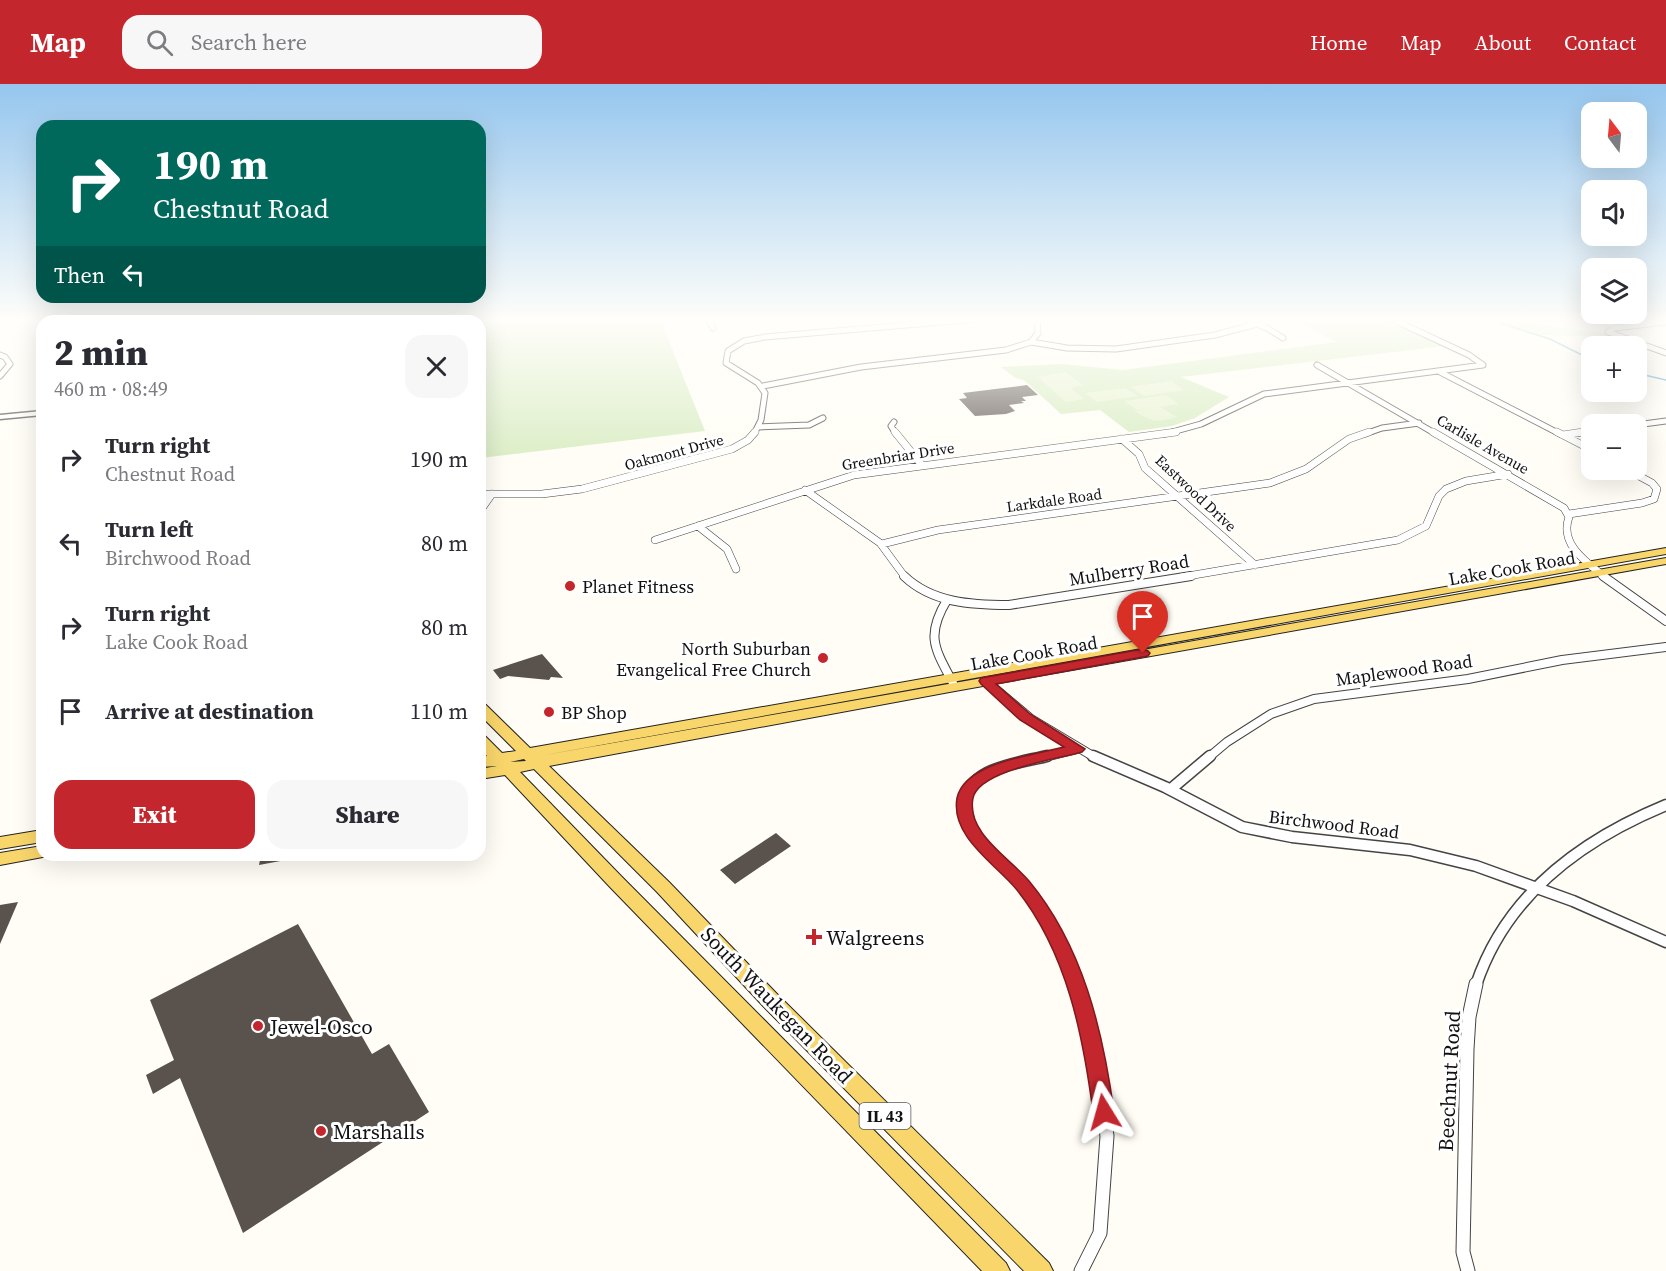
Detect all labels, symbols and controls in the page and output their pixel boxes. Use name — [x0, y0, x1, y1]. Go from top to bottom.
search box — [122, 15, 542, 69]
text: Map — [30, 23, 86, 61]
icon: search — [143, 26, 176, 59]
text: Search here — [191, 27, 307, 57]
text: Home — [1310, 28, 1368, 57]
text: Map — [1401, 28, 1442, 57]
text: About — [1475, 28, 1531, 57]
text: Contact — [1564, 28, 1636, 57]
north arrow — [1581, 102, 1647, 168]
map controls — [1581, 102, 1647, 480]
text: 190 m — [153, 135, 268, 193]
icon: right — [54, 144, 132, 222]
button: sound — [1581, 180, 1647, 246]
text: Chestnut Road — [153, 190, 329, 227]
icon: left — [117, 258, 150, 291]
button: layers — [1581, 258, 1647, 324]
text: Then — [54, 260, 105, 290]
text: 2 min — [54, 328, 148, 377]
button: close — [405, 335, 468, 398]
button: + — [1581, 336, 1647, 402]
text: 460 m · 08:49 — [54, 375, 168, 403]
street label: Carlisle Avenue — [1433, 409, 1533, 479]
button: − — [1581, 414, 1647, 480]
street label: Oakmont Drive — [622, 429, 726, 475]
text: Turn right — [105, 430, 210, 460]
street label: Greenbriar Drive — [840, 437, 956, 475]
icon: right — [54, 443, 87, 476]
text: 190 m — [410, 444, 468, 474]
street label: Eastwood Drive — [1151, 450, 1241, 536]
text: Chestnut Road — [105, 460, 235, 488]
street label: Larkdale Road — [1005, 483, 1104, 517]
text: Turn left — [105, 514, 193, 544]
icon: left — [54, 527, 87, 560]
text: 80 m — [421, 528, 468, 558]
text: Birchwood Road — [105, 544, 251, 572]
street label: Lake Cook Road — [1447, 545, 1577, 591]
street label: Mulberry Road — [1067, 548, 1191, 592]
place label: Planet Fitness — [582, 574, 694, 599]
marker: Planet Fitness — [563, 579, 577, 593]
pin — [1117, 591, 1168, 653]
text: Turn right — [105, 598, 210, 628]
icon: arrive — [1126, 600, 1159, 633]
icon: right — [54, 611, 87, 644]
text: 80 m — [421, 612, 468, 642]
text: Lake Cook Road — [105, 628, 248, 656]
street label: Lake Cook Road — [969, 630, 1099, 676]
place label: North Suburban Evangelical Free Church — [616, 636, 811, 682]
street label: Maplewood Road — [1334, 648, 1474, 692]
marker: North Suburban Evangelical Free Church — [816, 651, 830, 665]
icon: arrive — [54, 695, 87, 728]
text: Arrive at destination — [105, 696, 314, 726]
text: 110 m — [410, 696, 468, 726]
place label: BP Shop — [561, 700, 627, 725]
marker: BP Shop — [542, 705, 556, 719]
button: Exit — [54, 780, 255, 849]
button: Share — [267, 780, 468, 849]
street label: Birchwood Road — [1267, 804, 1401, 844]
street label: South Waukegan Road — [694, 920, 860, 1090]
place label: Walgreens — [826, 923, 924, 952]
marker: Walgreens — [807, 930, 821, 944]
street label: Beechnut Road — [1431, 1010, 1467, 1152]
place label: Jewel-Osco — [269, 1012, 373, 1041]
marker: Jewel-Osco — [251, 1019, 265, 1033]
position arrow — [1072, 1080, 1136, 1144]
road number: IL 43 — [860, 1103, 910, 1129]
place label: Marshalls — [333, 1117, 425, 1146]
marker: Marshalls — [314, 1124, 328, 1138]

